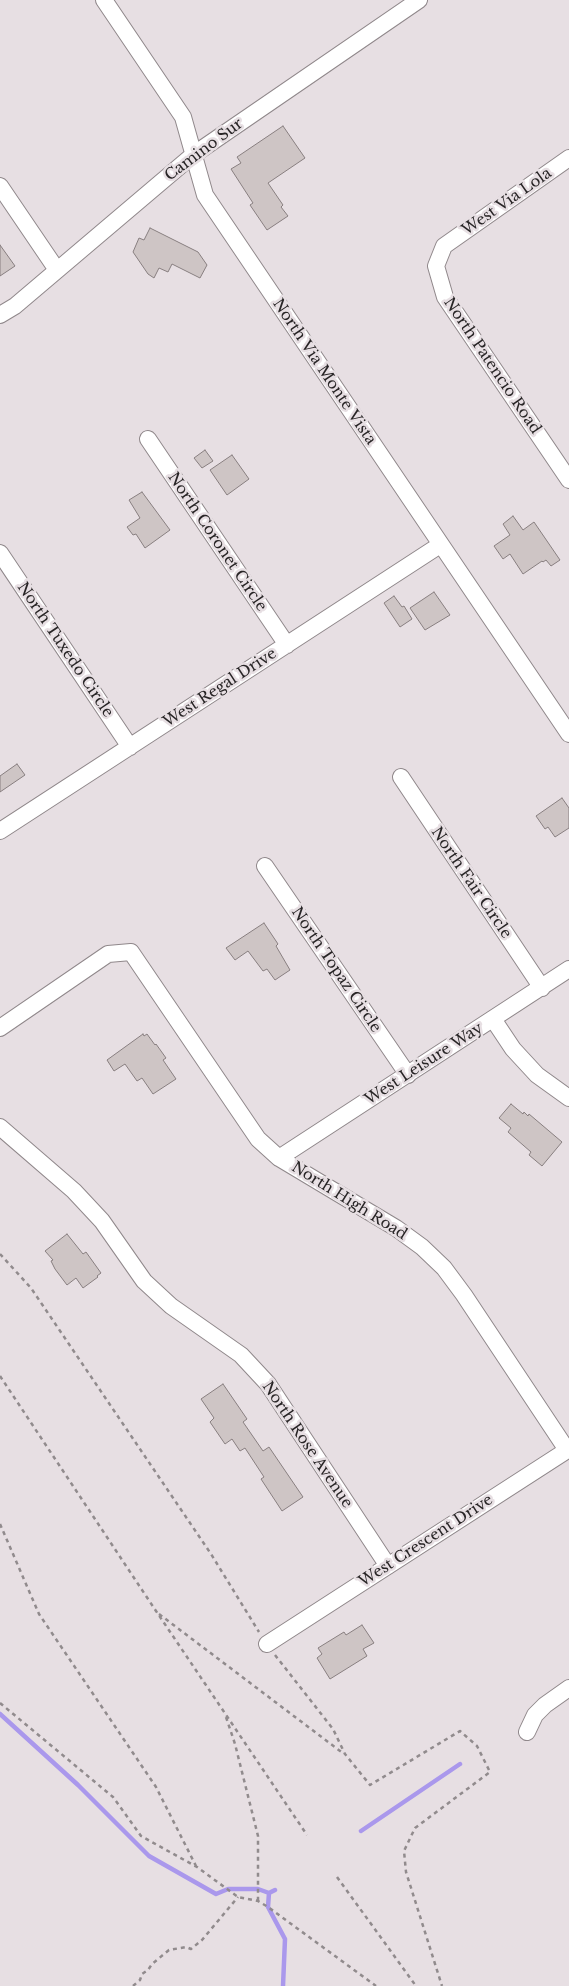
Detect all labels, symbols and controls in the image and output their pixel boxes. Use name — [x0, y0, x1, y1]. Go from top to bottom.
street label: Camino Sur — [161, 115, 247, 185]
street label: West Via Lola — [459, 164, 555, 240]
street label: North Patencio Road — [440, 294, 544, 438]
street label: North Via Monte Vista — [268, 296, 380, 448]
street label: North Coronet Circle — [164, 469, 270, 615]
street label: North Tuxedo Circle — [13, 579, 117, 721]
street label: West Regal Drive — [160, 645, 280, 731]
street label: North Fair Circle — [427, 824, 515, 942]
street label: North Topaz Circle — [287, 904, 385, 1036]
street label: West Leisure Way — [362, 1019, 486, 1109]
street label: North High Road — [288, 1158, 410, 1244]
street label: North Rose Avenue — [258, 1378, 356, 1512]
street label: West Crescent Drive — [356, 1491, 496, 1591]

